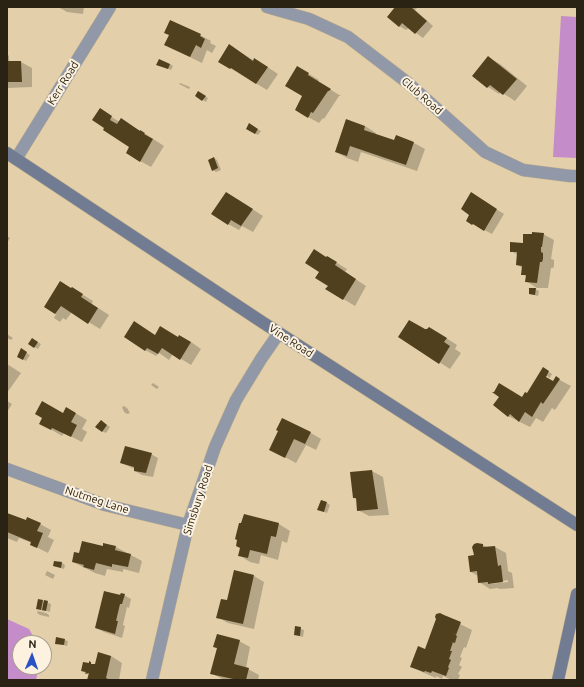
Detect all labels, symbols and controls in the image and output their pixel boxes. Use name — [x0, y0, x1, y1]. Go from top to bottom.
street label: Kerr Road — [44, 59, 82, 107]
street label: Club Road — [399, 75, 445, 117]
street label: Vine Road — [266, 322, 316, 360]
street label: Simsbury Road — [180, 463, 216, 537]
street label: Nutmeg Lane — [63, 483, 131, 517]
north arrow — [12, 635, 52, 675]
text: N — [28, 638, 37, 650]

